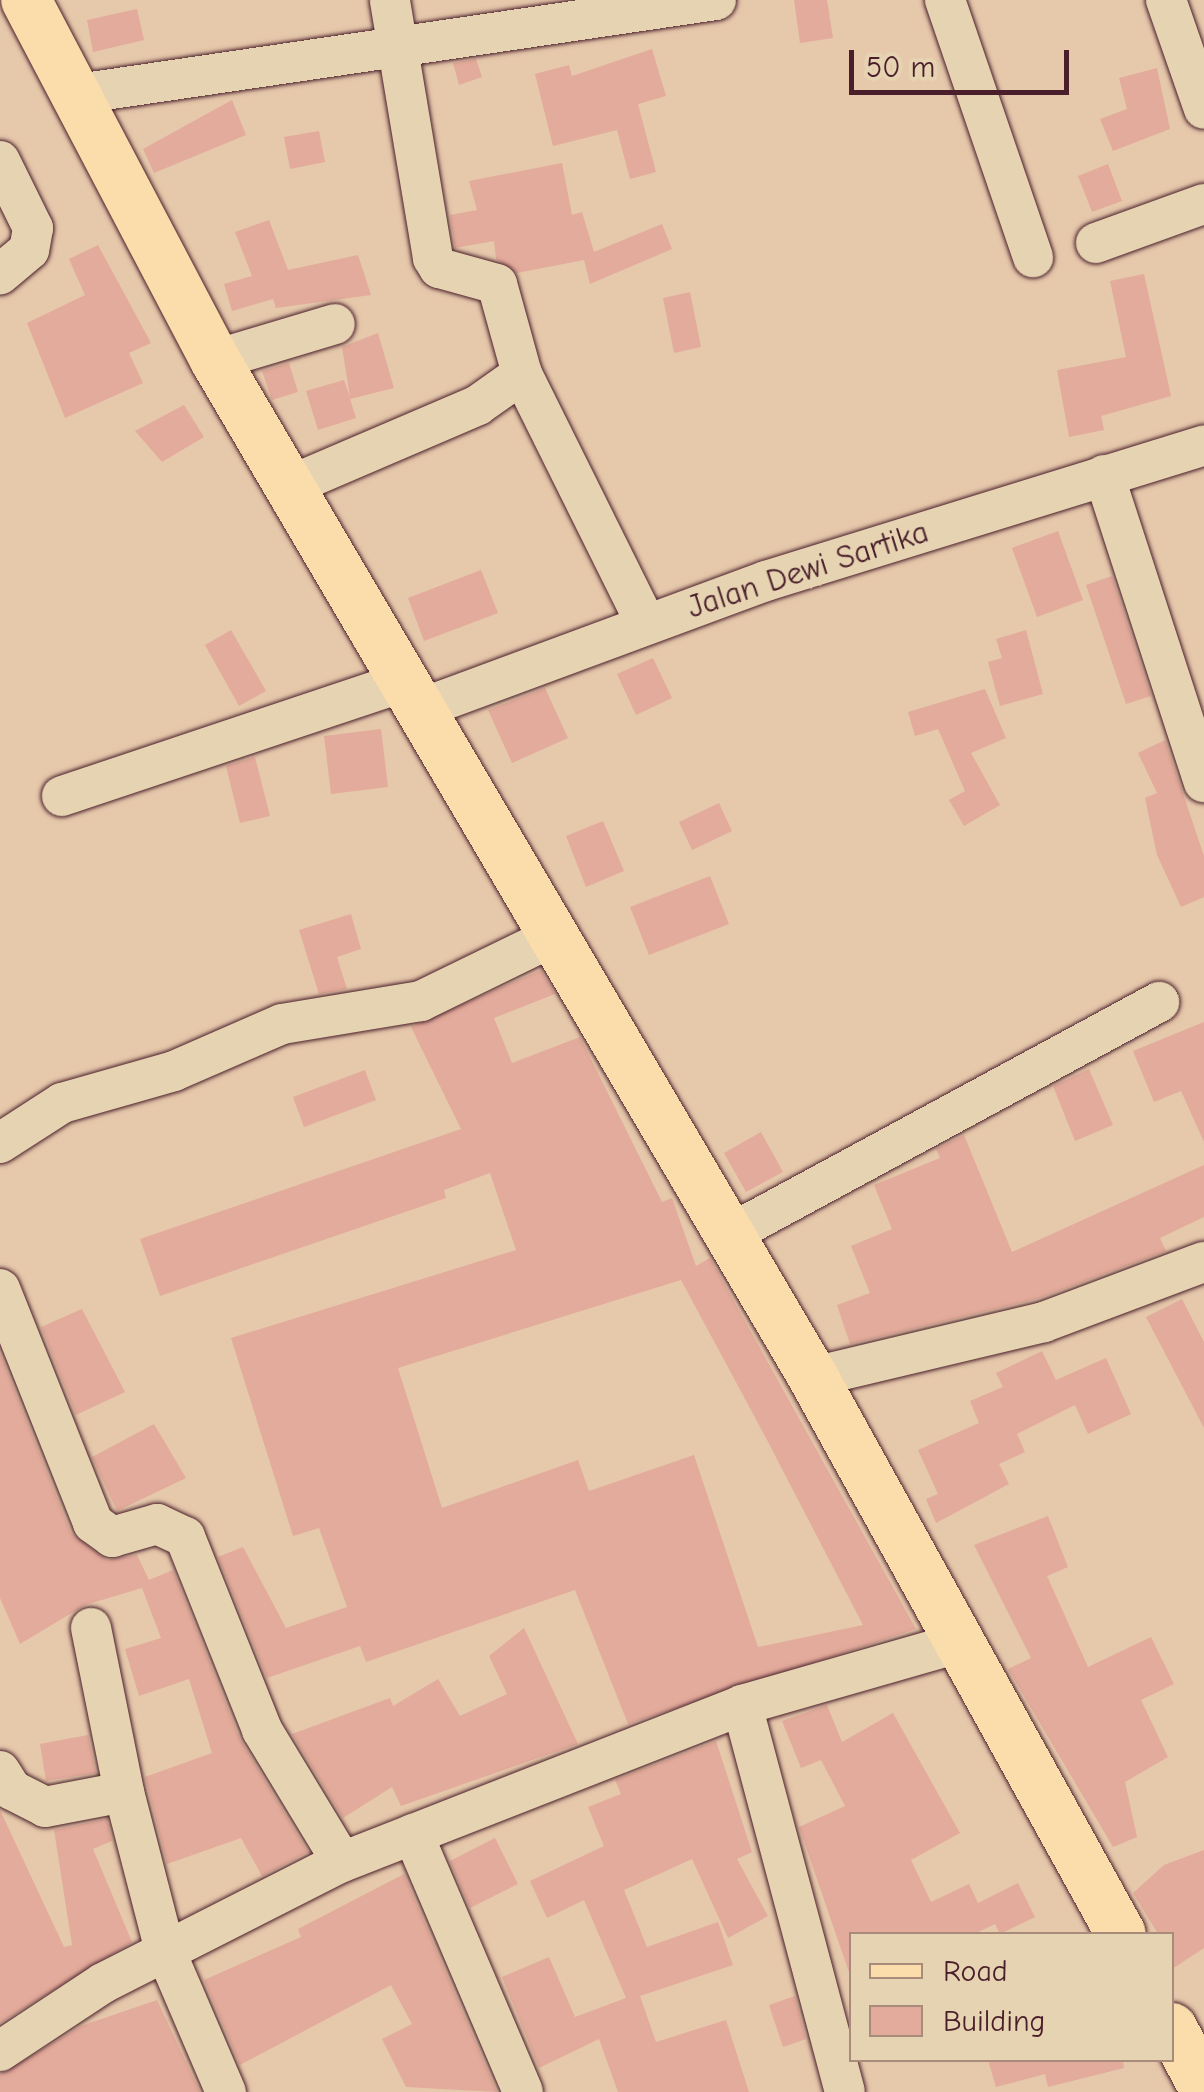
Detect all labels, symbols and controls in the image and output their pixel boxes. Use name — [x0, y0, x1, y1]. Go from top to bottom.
scale bar — [854, 30, 1074, 92]
text: 50 m — [866, 50, 935, 85]
street label: Jalan Dewi Sartika — [683, 513, 933, 627]
legend — [849, 1932, 1174, 2062]
text: Road — [943, 1954, 1008, 1989]
text: Building — [943, 2004, 1046, 2039]

